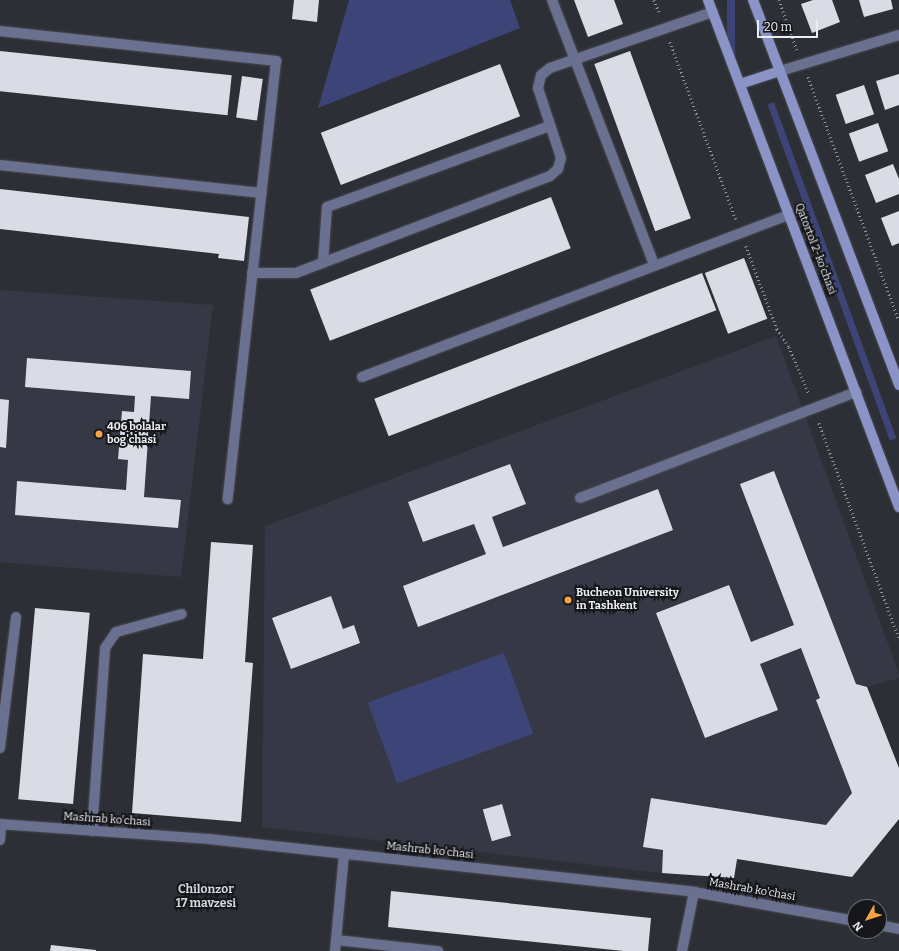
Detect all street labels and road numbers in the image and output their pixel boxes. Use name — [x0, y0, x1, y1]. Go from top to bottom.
street label: Qatortol 2-ko'chasi — [792, 202, 838, 296]
street label: Mashrab ko'chasi — [63, 810, 151, 830]
street label: Mashrab ko'chasi — [386, 840, 474, 862]
street label: Mashrab ko'chasi — [708, 876, 796, 904]

